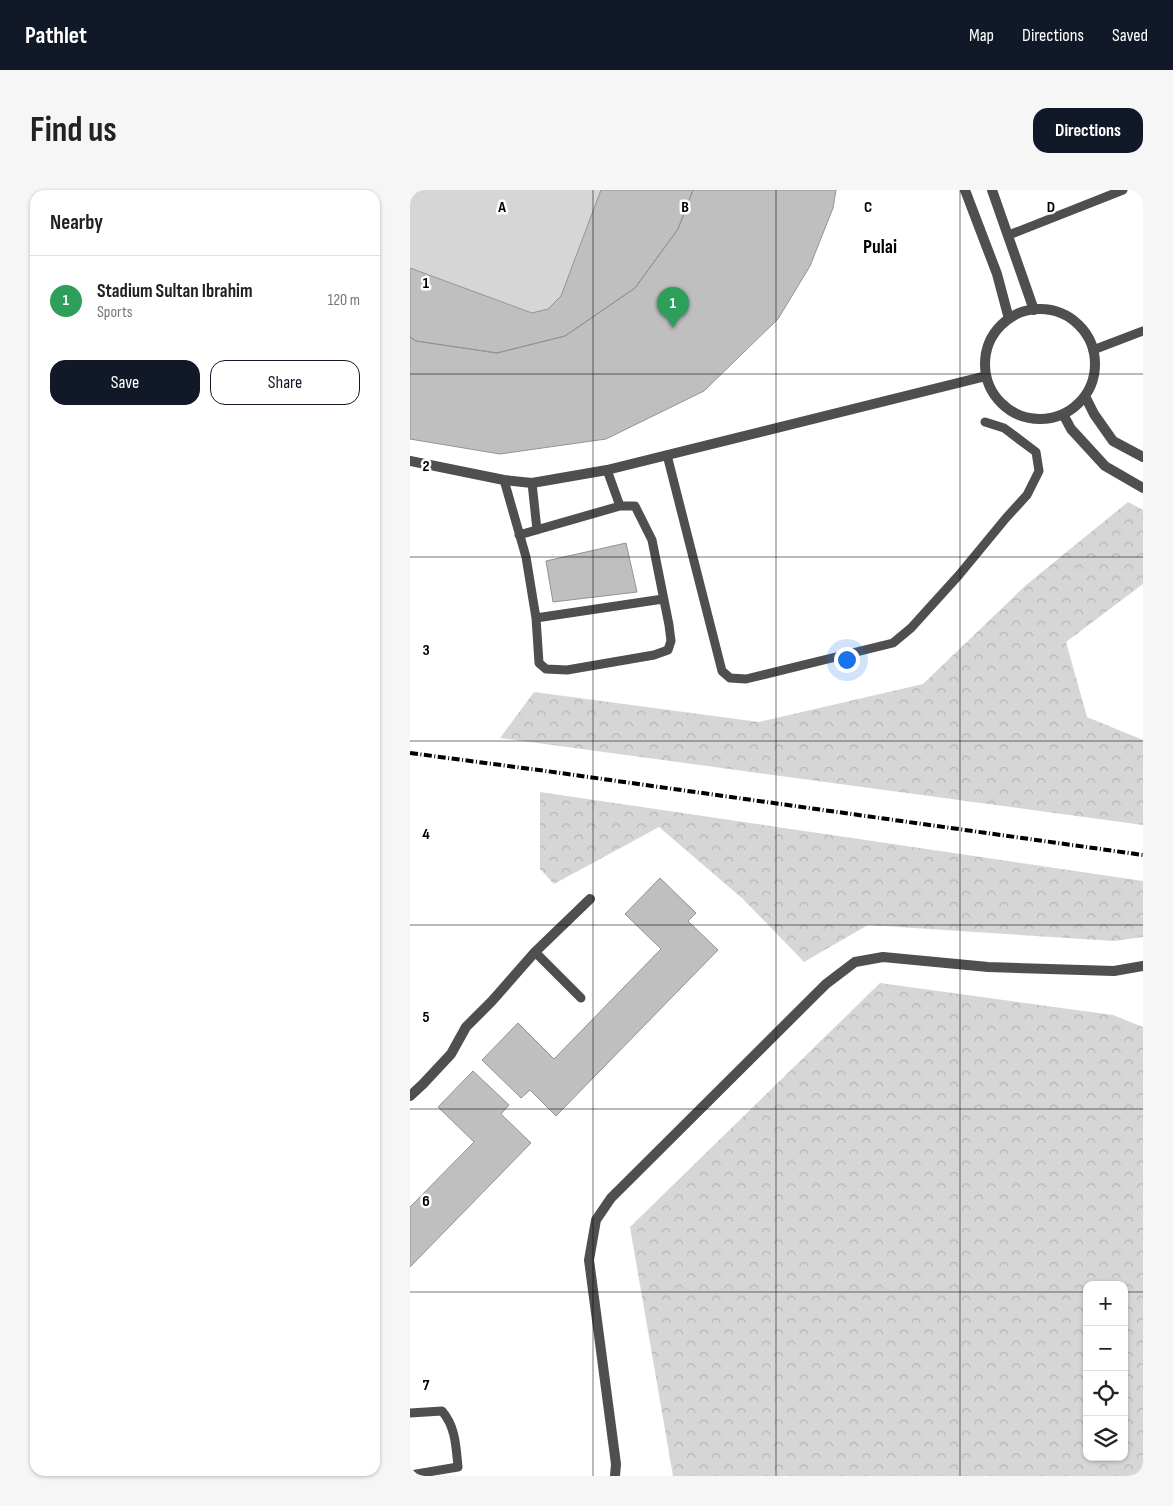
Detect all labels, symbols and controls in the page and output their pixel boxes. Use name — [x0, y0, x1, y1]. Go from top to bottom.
text: Pathlet — [25, 21, 87, 50]
text: Map — [969, 25, 994, 46]
text: Directions — [1022, 25, 1084, 46]
text: Saved — [1112, 25, 1148, 46]
button: Directions — [1033, 108, 1143, 153]
text: Find us — [30, 109, 117, 152]
text: A — [497, 198, 506, 217]
text: B — [681, 198, 689, 217]
text: C — [864, 198, 872, 217]
text: D — [1047, 198, 1055, 217]
text: Nearby — [50, 210, 103, 235]
district label: Pulai — [863, 235, 897, 259]
text: 1 — [423, 274, 430, 293]
text: Stadium Sultan Ibrahim — [97, 280, 253, 303]
pin: 1 — [657, 287, 689, 328]
text: 1 — [63, 291, 69, 310]
text: 120 m — [328, 291, 360, 310]
text: Sports — [97, 303, 132, 322]
button: Save — [50, 360, 200, 405]
button: Share — [210, 360, 360, 405]
text: 2 — [422, 457, 430, 476]
text: 3 — [422, 641, 430, 660]
your location — [834, 647, 860, 673]
text: 4 — [422, 825, 430, 844]
text: 5 — [422, 1008, 430, 1027]
text: 6 — [422, 1192, 430, 1211]
map controls — [1083, 1281, 1128, 1461]
button: + — [1083, 1281, 1128, 1326]
button: − — [1083, 1326, 1128, 1371]
button: locate — [1083, 1371, 1128, 1416]
text: 7 — [423, 1376, 430, 1395]
button: layers — [1083, 1416, 1128, 1461]

